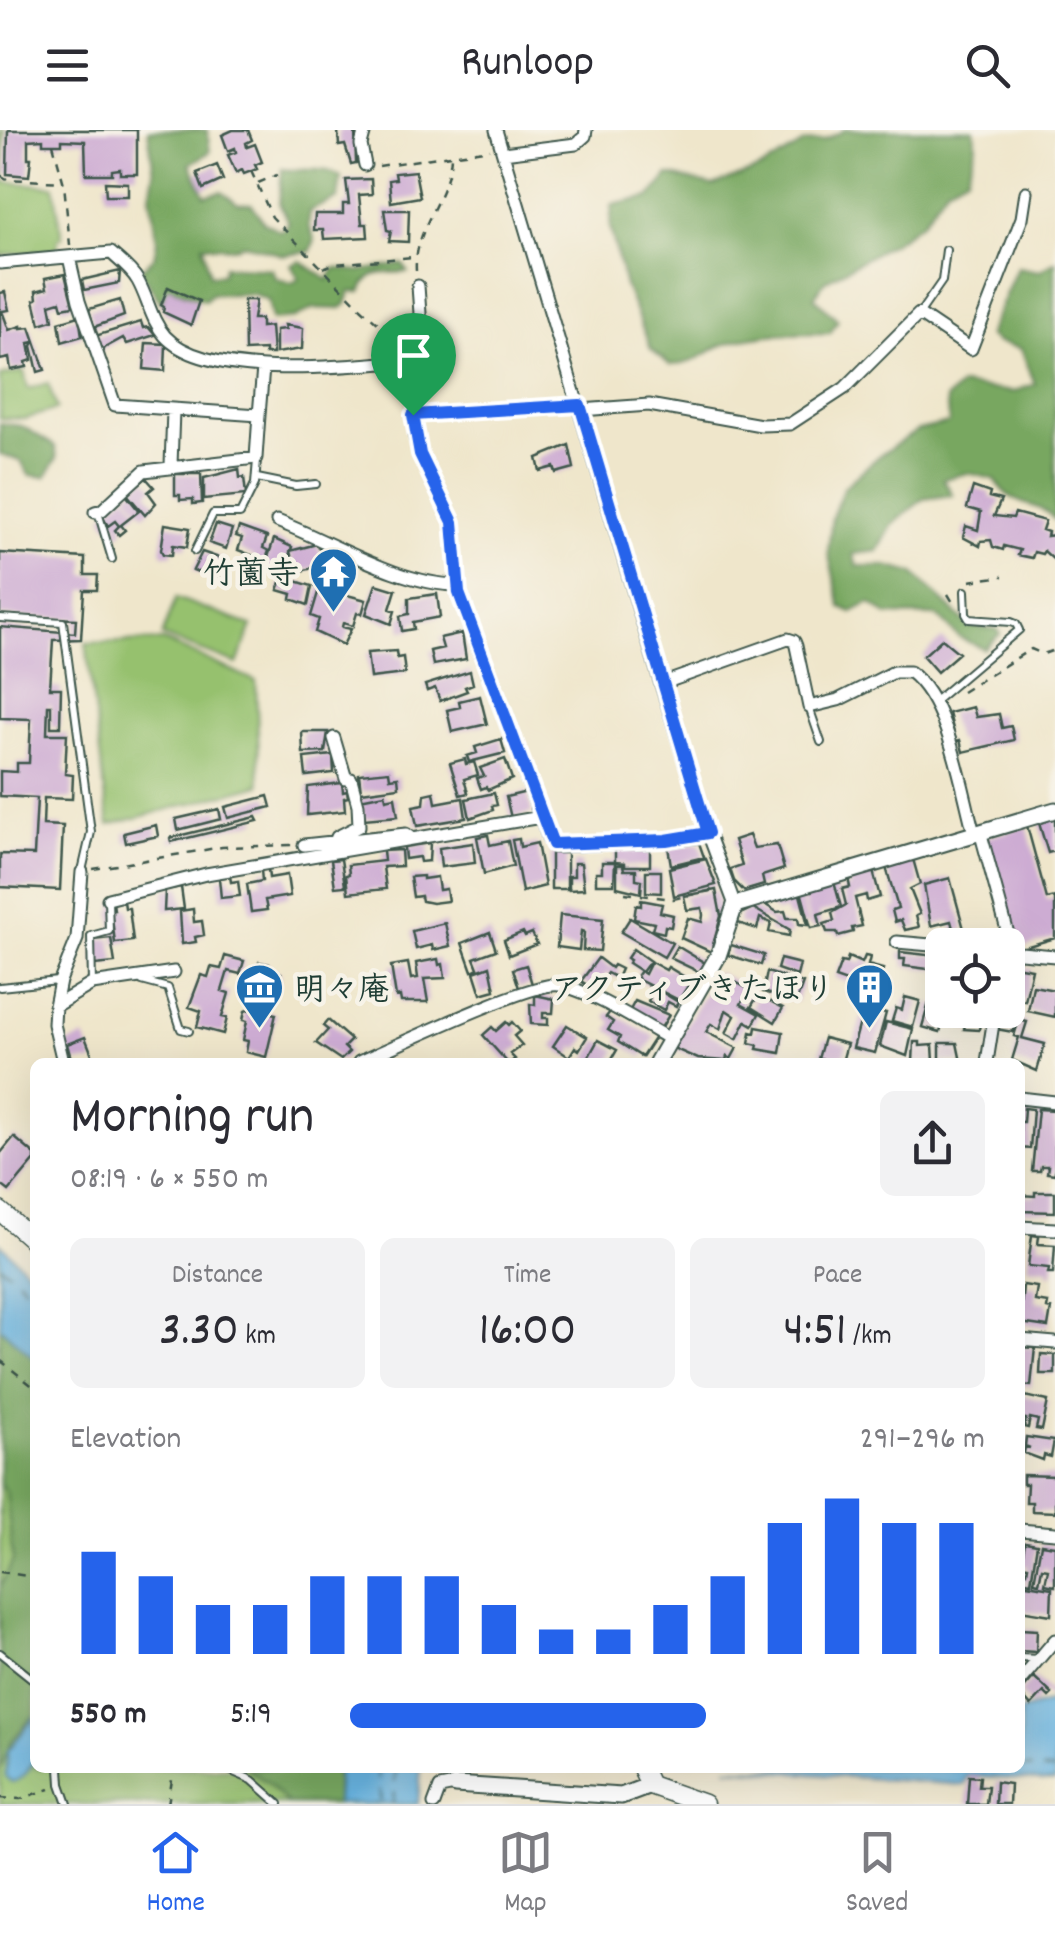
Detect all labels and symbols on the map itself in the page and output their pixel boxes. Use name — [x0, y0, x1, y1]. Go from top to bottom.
pin — [371, 313, 456, 416]
temple icon: 竹薗寺 — [308, 546, 360, 614]
place label: 竹薗寺 — [203, 554, 299, 600]
museum icon: 明々庵 — [233, 962, 285, 1030]
building icon: アクティブきたほり — [844, 962, 896, 1030]
place label: 明々庵 — [294, 970, 390, 1016]
place label: アクティブきたほり — [551, 970, 835, 1016]

